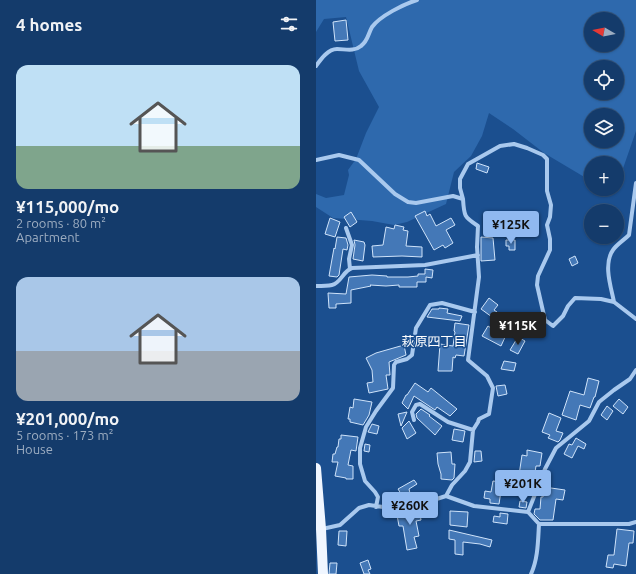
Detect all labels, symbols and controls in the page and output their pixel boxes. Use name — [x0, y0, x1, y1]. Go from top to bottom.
north arrow — [584, 12, 624, 52]
map controls — [584, 12, 624, 244]
icon: filters — [278, 13, 300, 35]
text: 4 homes — [16, 15, 82, 34]
button: locate — [584, 60, 624, 100]
icon: home — [122, 91, 194, 163]
button: layers — [584, 108, 624, 148]
button: + — [584, 156, 624, 196]
text: ¥115,000/mo — [16, 197, 119, 216]
button: − — [584, 204, 624, 244]
pin: ¥125K — [483, 211, 539, 245]
text: 2 rooms · 80 m² — [16, 216, 106, 230]
text: ¥125K — [492, 217, 530, 231]
text: Apartment — [16, 230, 80, 244]
icon: home — [122, 303, 194, 375]
pin: ¥115K — [490, 312, 546, 346]
text: ¥115K — [499, 318, 537, 332]
district label: 萩原四丁目 — [401, 334, 467, 348]
text: ¥201,000/mo — [16, 409, 119, 428]
text: 5 rooms · 173 m² — [16, 428, 113, 442]
text: House — [16, 442, 53, 456]
pin: ¥201K — [495, 470, 551, 504]
text: ¥201K — [504, 476, 542, 490]
pin: ¥260K — [382, 492, 438, 526]
text: ¥260K — [391, 498, 429, 512]

